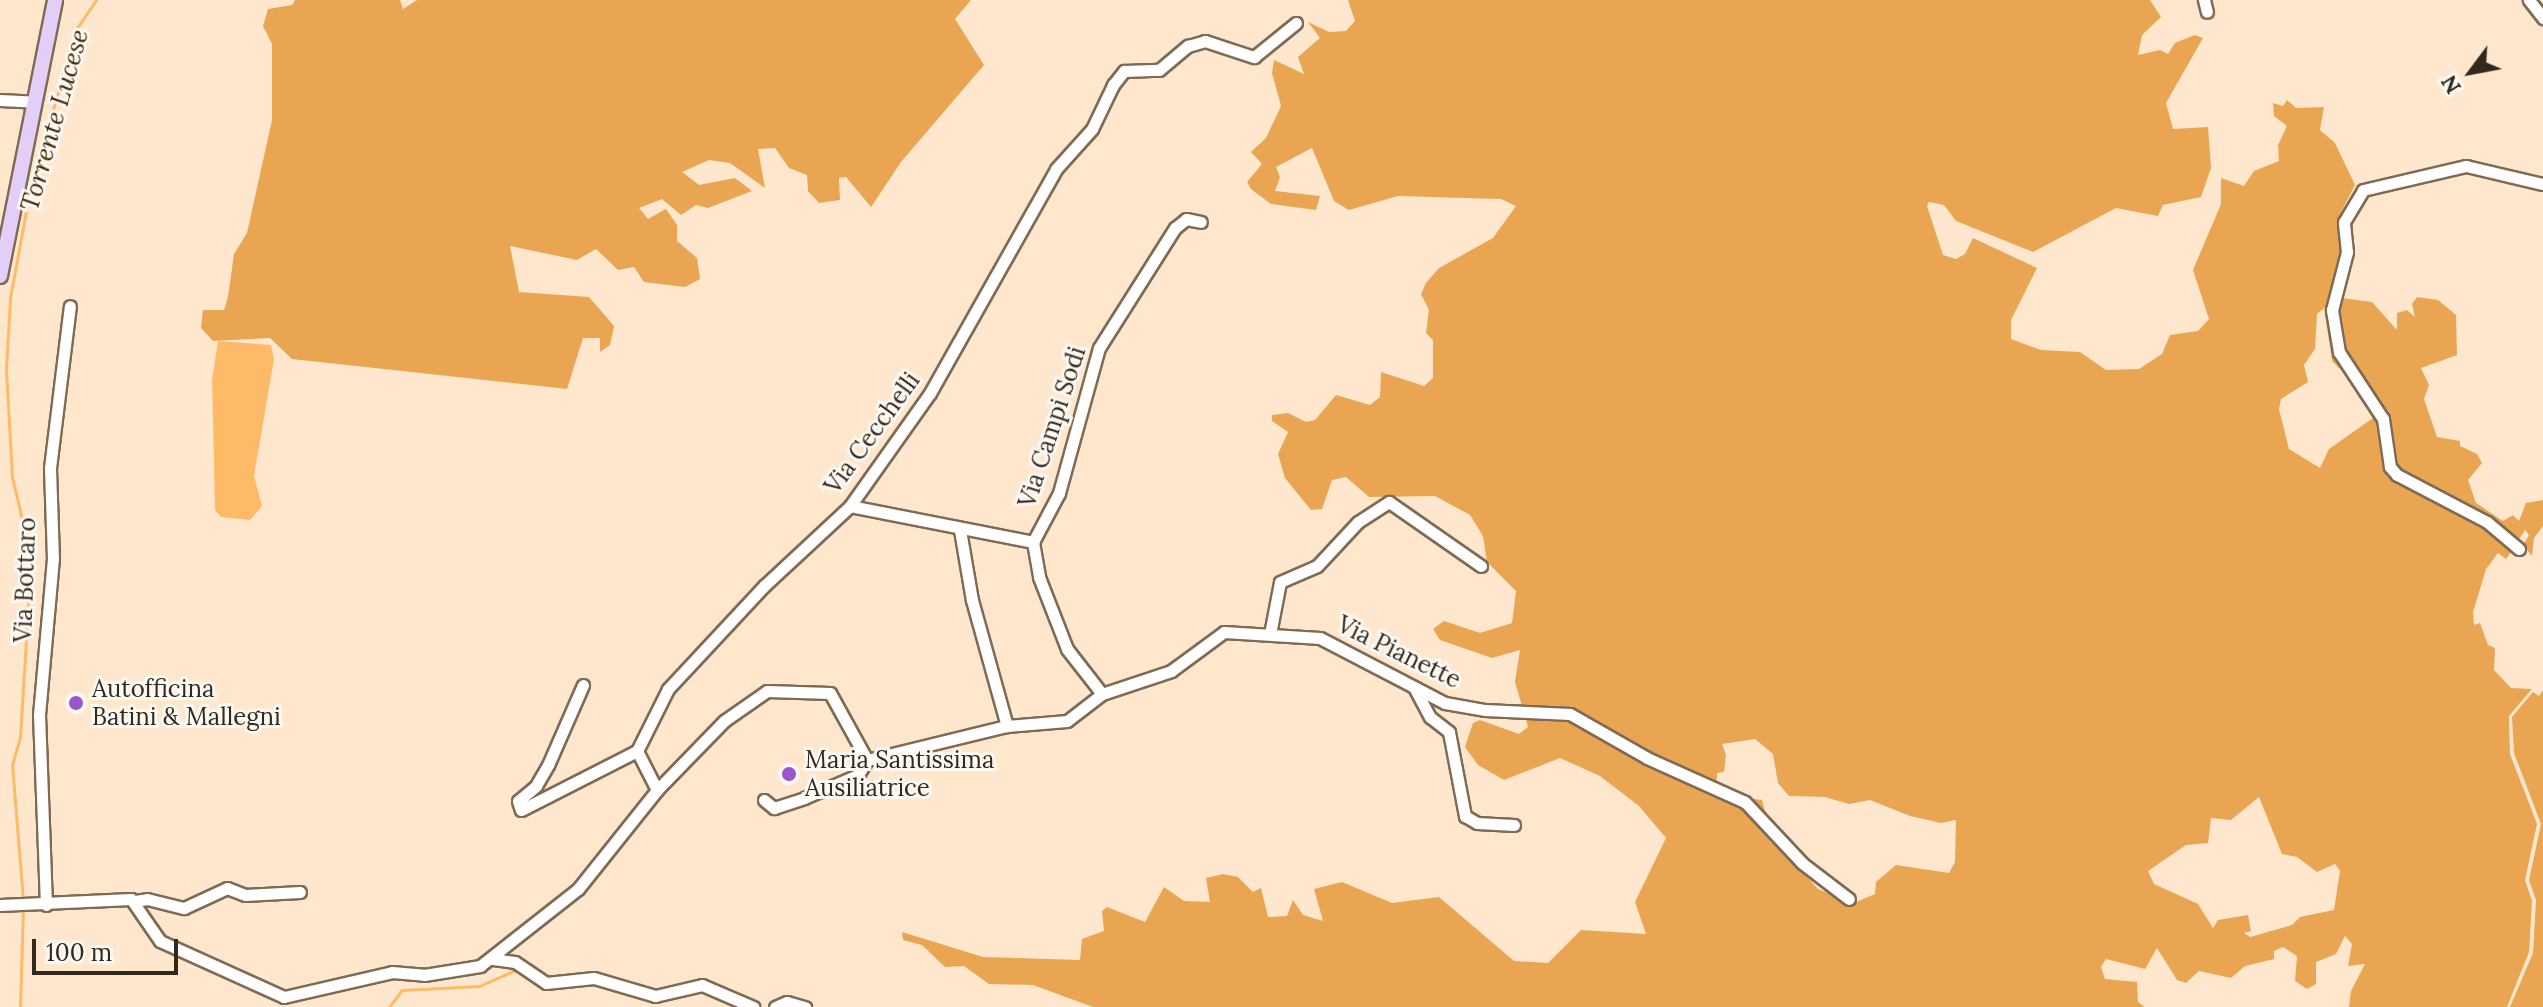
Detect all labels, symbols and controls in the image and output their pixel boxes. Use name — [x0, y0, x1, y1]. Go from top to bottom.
water label: Torrente Lucese — [13, 25, 95, 215]
north arrow — [2431, 32, 2511, 112]
text: N — [2434, 70, 2467, 99]
street label: Via Campi Sodi — [1012, 343, 1092, 511]
street label: Via Cecchelli — [818, 367, 926, 499]
street label: Via Bottaro — [8, 517, 42, 643]
street label: Via Pianette — [1333, 610, 1465, 694]
place label: Autofficina Batini & Mallegni — [92, 675, 281, 731]
marker: Autofficina Batini & Mallegni — [67, 694, 85, 712]
place label: Maria Santissima Ausiliatrice — [805, 746, 994, 802]
marker: Maria Santissima Ausiliatrice — [780, 765, 798, 783]
scale bar — [36, 923, 182, 973]
text: 100 m — [46, 937, 112, 968]

